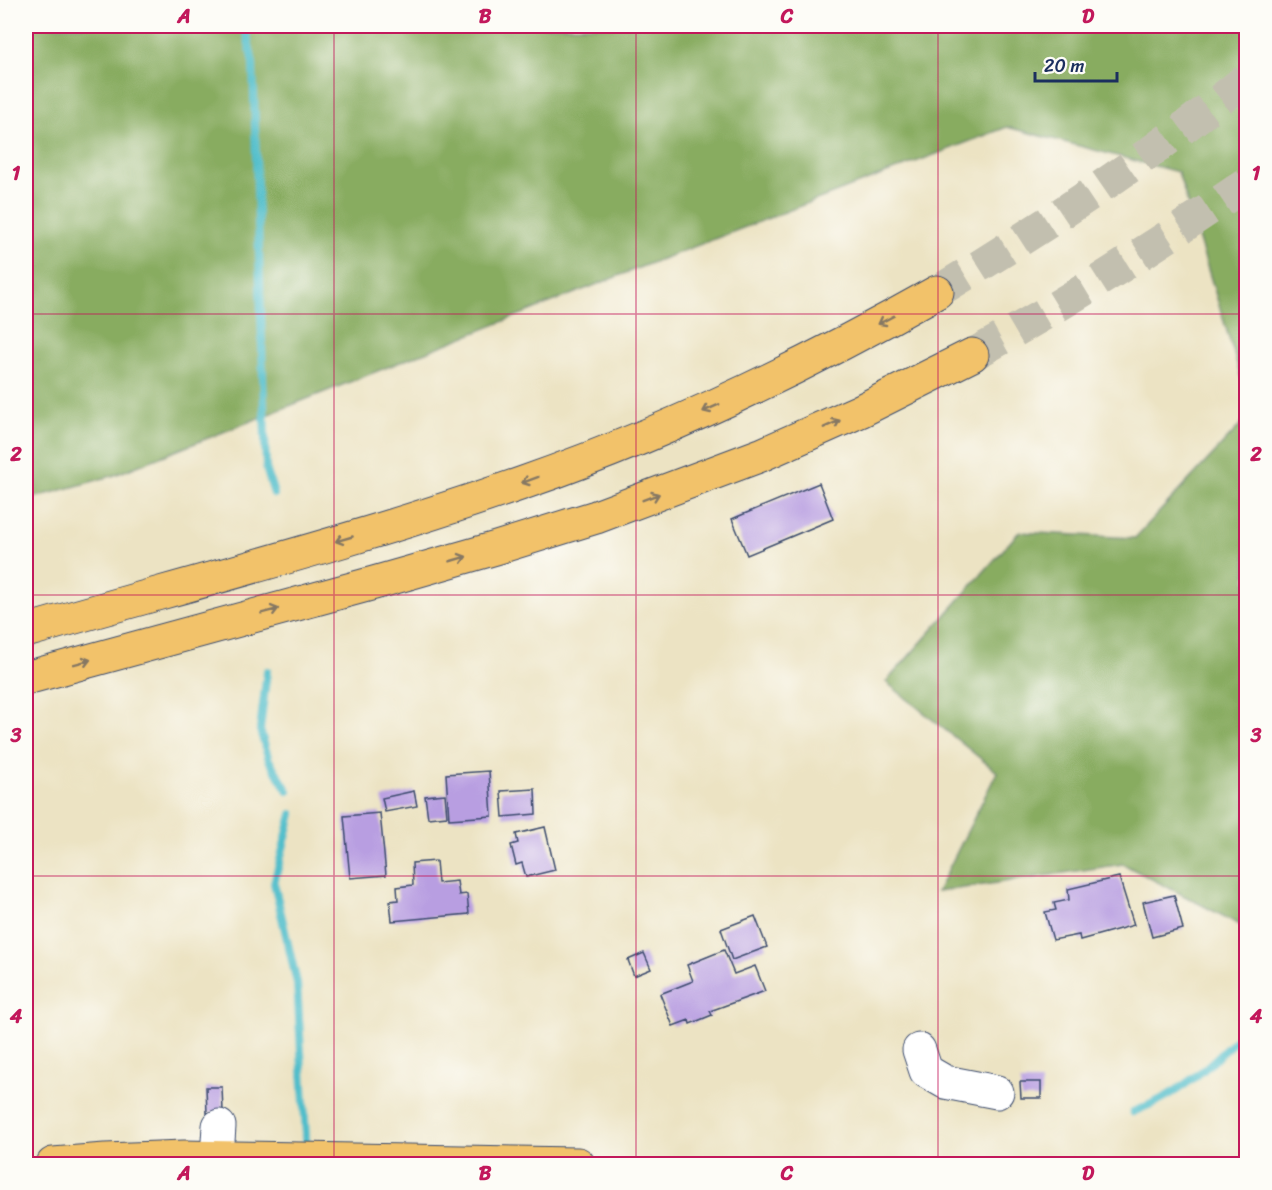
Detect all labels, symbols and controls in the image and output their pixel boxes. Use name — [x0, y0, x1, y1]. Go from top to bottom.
text: A — [176, 0, 191, 34]
text: B — [479, 0, 492, 34]
text: C — [780, 0, 794, 34]
text: D — [1082, 0, 1095, 34]
scale bar — [1035, 45, 1118, 83]
text: 20 m — [1044, 50, 1084, 82]
text: 1 — [12, 156, 21, 191]
text: 1 — [1252, 156, 1261, 191]
one-way arrow — [877, 315, 895, 326]
one-way arrow — [703, 402, 721, 414]
one-way arrow — [822, 417, 840, 429]
text: 2 — [9, 437, 22, 472]
text: 2 — [1249, 437, 1262, 472]
one-way arrow — [521, 476, 540, 487]
one-way arrow — [641, 490, 660, 501]
one-way arrow — [335, 534, 354, 545]
one-way arrow — [448, 553, 467, 564]
one-way arrow — [260, 605, 279, 616]
one-way arrow — [72, 656, 91, 668]
text: 3 — [10, 718, 22, 753]
text: 3 — [1250, 718, 1262, 753]
text: 4 — [9, 999, 23, 1034]
text: 4 — [1249, 999, 1263, 1034]
text: A — [176, 1156, 191, 1190]
text: B — [479, 1156, 492, 1190]
text: C — [780, 1156, 794, 1190]
text: D — [1082, 1156, 1095, 1190]

